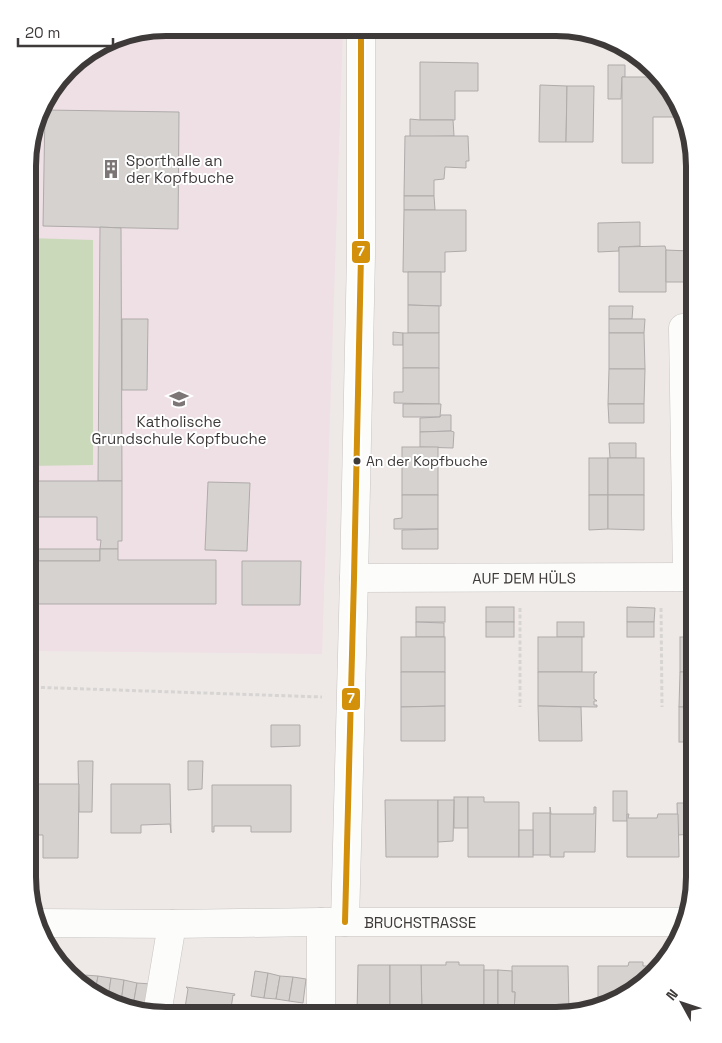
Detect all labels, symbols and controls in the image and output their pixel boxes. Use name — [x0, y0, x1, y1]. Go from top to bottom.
scale bar — [18, 15, 112, 47]
text: 20 m — [25, 23, 60, 42]
place label: Sporthalle an der Kopfbuche — [126, 151, 234, 187]
building icon: Sporthalle an der Kopfbuche — [100, 158, 122, 180]
line badge: 7 — [351, 240, 371, 264]
text: 7 — [357, 242, 365, 260]
school or university icon: Katholische Grundschule Kopfbuche — [168, 388, 190, 410]
place label: Katholische Grundschule Kopfbuche — [91, 412, 267, 448]
place label: An der Kopfbuche — [366, 452, 488, 470]
marker: An der Kopfbuche — [352, 456, 362, 466]
street label: AUF DEM HÜLS — [472, 568, 576, 587]
line badge: 7 — [341, 687, 361, 711]
text: 7 — [347, 689, 355, 707]
street label: BRUCHSTRASSE — [364, 913, 476, 932]
north arrow — [657, 978, 707, 1028]
text: N — [662, 985, 682, 1004]

